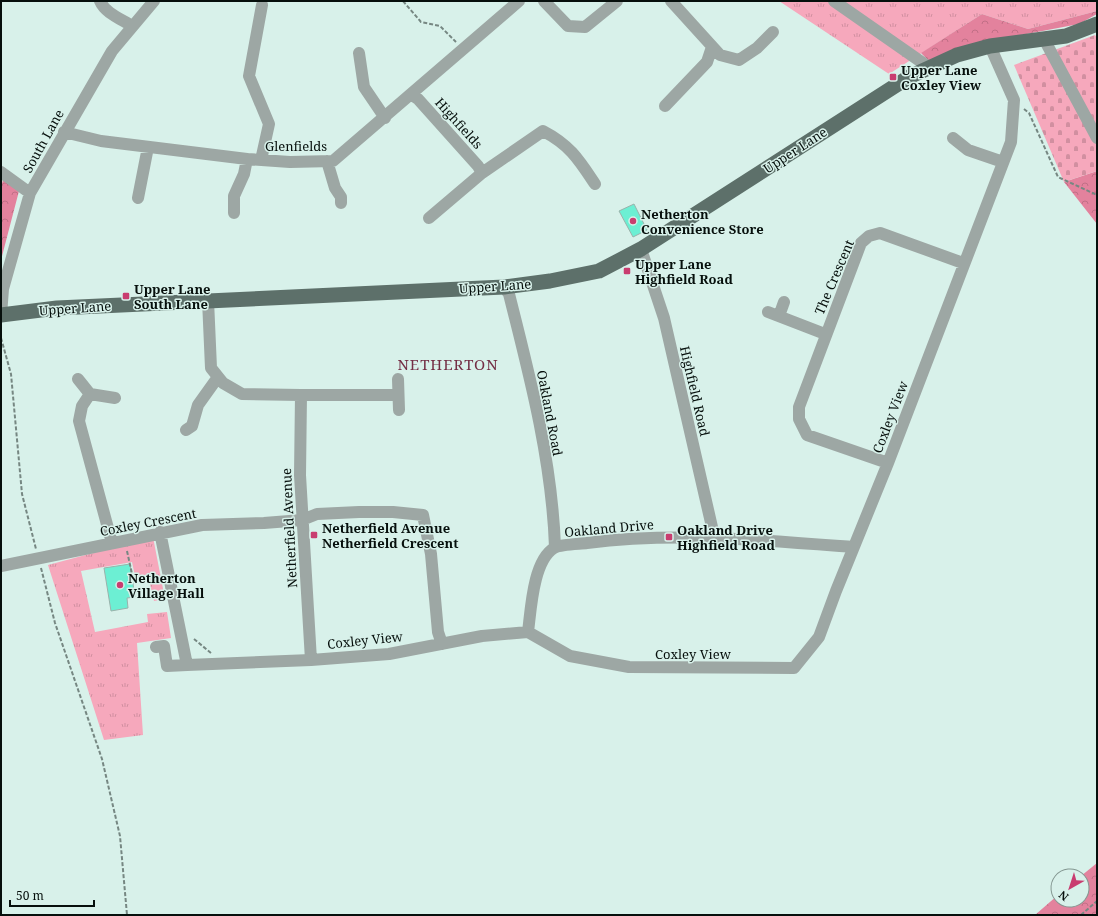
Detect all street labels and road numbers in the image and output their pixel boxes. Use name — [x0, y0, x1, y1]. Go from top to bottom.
street label: Highfields — [431, 94, 487, 153]
street label: South Lane — [18, 106, 68, 176]
street label: Upper Lane — [760, 123, 830, 177]
street label: Glenfields — [265, 137, 327, 155]
street label: The Crescent — [810, 236, 858, 317]
street label: Upper Lane — [458, 274, 532, 298]
street label: Upper Lane — [38, 296, 112, 320]
street label: Highfield Road — [676, 344, 714, 438]
street label: Oakland Road — [533, 369, 567, 457]
street label: Coxley View — [868, 378, 912, 456]
street label: Netherfield Avenue — [277, 467, 301, 588]
street label: Coxley Crescent — [98, 504, 198, 540]
street label: Oakland Drive — [563, 515, 655, 541]
street label: Coxley View — [326, 627, 404, 653]
street label: Coxley View — [655, 645, 732, 663]

